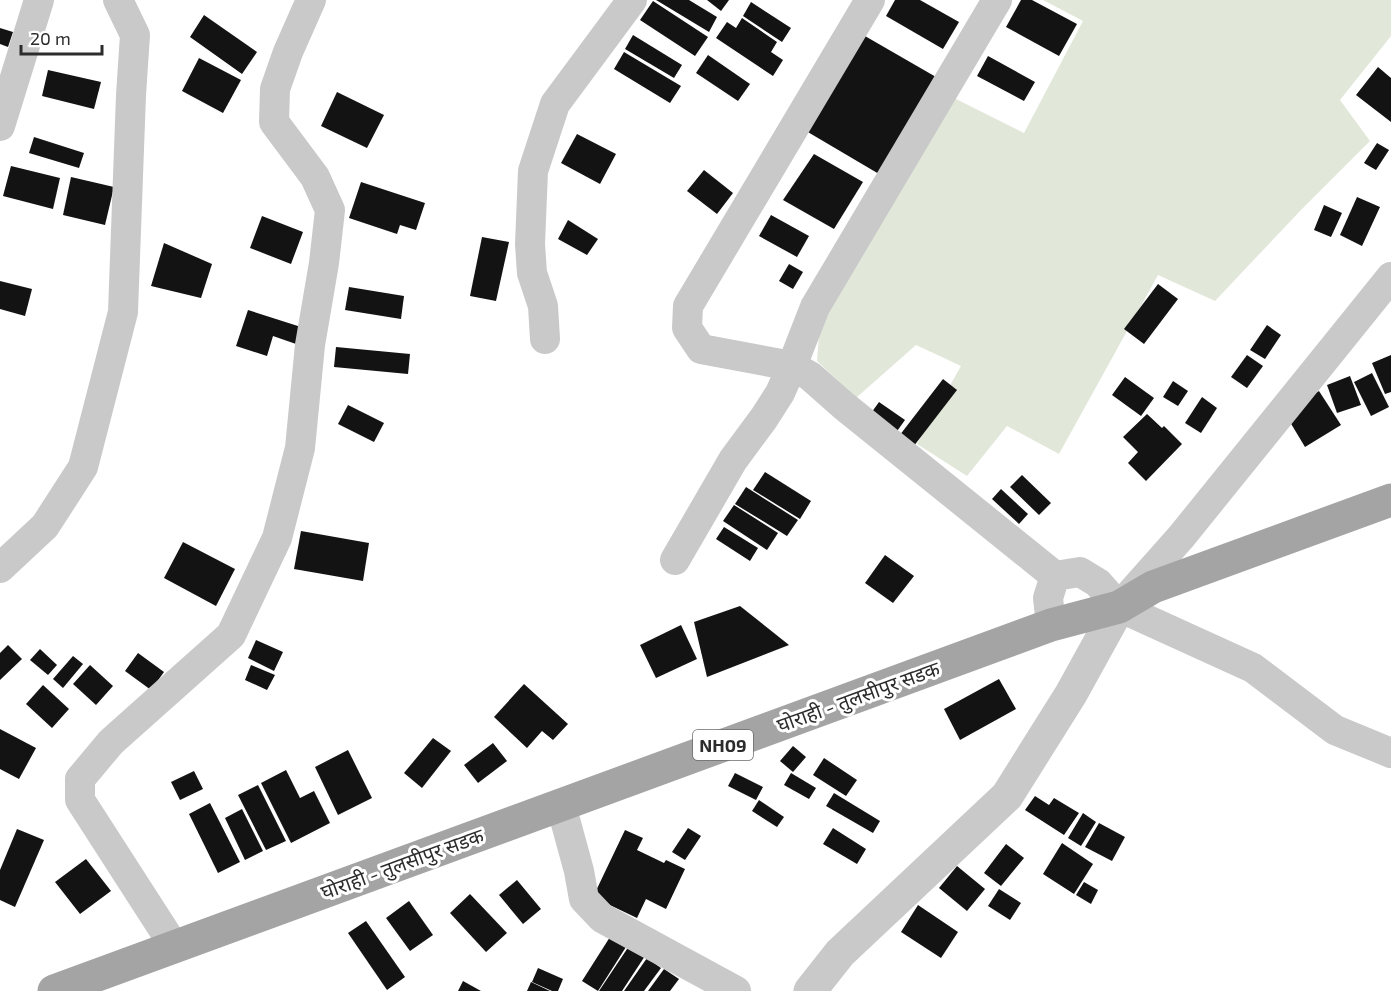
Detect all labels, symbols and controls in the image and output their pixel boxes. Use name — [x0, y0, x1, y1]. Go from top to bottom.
scale bar — [21, 18, 102, 56]
text: 20 m — [30, 27, 71, 49]
street label: घोराही - तुलसीपुर सडक — [773, 655, 944, 738]
road number: NH09 — [693, 730, 753, 760]
street label: घोराही - तुलसीपुर सडक — [317, 822, 488, 905]

